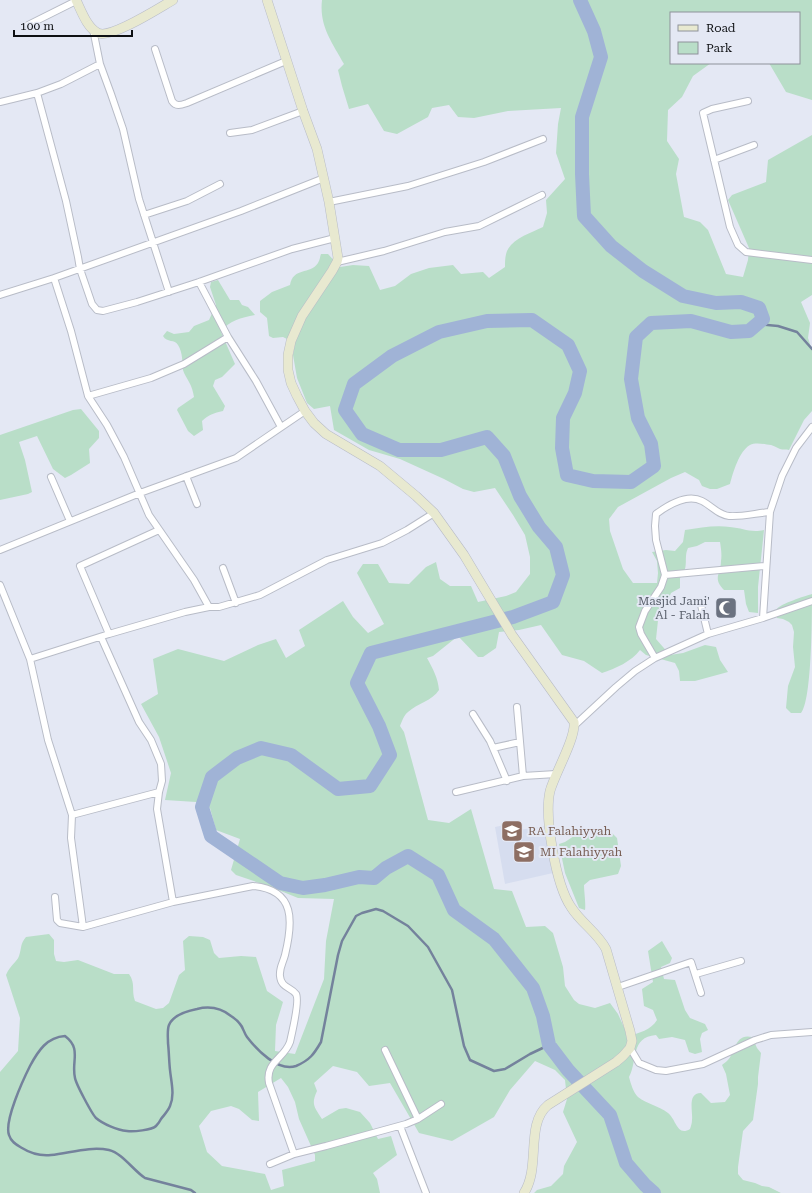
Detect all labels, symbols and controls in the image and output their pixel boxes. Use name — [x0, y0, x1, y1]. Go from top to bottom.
scale bar — [14, 12, 132, 38]
legend — [670, 12, 800, 64]
text: 100 m — [20, 19, 54, 33]
text: Road — [706, 21, 736, 35]
text: Park — [706, 41, 733, 55]
place label: Masjid Jami' Al - Falah — [638, 594, 710, 622]
mosque icon: Masjid Jami' Al - Falah — [713, 595, 739, 621]
school or university icon: RA Falahiyyah — [499, 818, 525, 844]
place label: RA Falahiyyah — [528, 824, 612, 838]
school or university icon: MI Falahiyyah — [511, 839, 537, 865]
place label: MI Falahiyyah — [540, 845, 623, 859]

